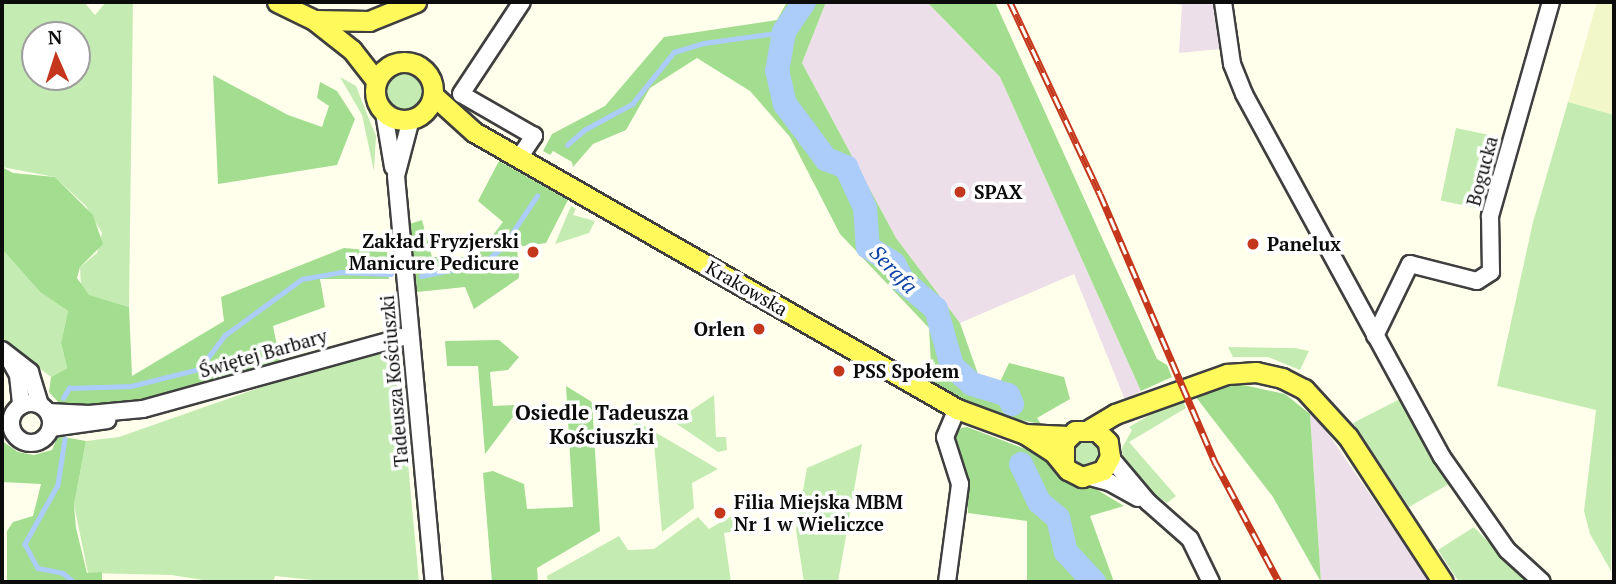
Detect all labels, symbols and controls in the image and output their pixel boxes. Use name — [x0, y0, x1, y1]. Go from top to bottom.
north arrow — [21, 21, 91, 91]
text: N — [47, 24, 63, 49]
street label: Bogucka — [1462, 134, 1502, 208]
place label: SPAX — [974, 181, 1023, 203]
marker: SPAX — [952, 184, 968, 200]
place label: Zakład Fryzjerski Manicure Pedicure — [349, 230, 519, 274]
place label: Panelux — [1267, 233, 1341, 255]
marker: Panelux — [1245, 236, 1261, 252]
water label: Serafa — [865, 240, 923, 298]
marker: Zakład Fryzjerski Manicure Pedicure — [525, 244, 541, 260]
street label: Krakowska — [702, 256, 792, 320]
street label: Tadeusza Kościuszki — [375, 294, 413, 468]
place label: Orlen — [694, 318, 745, 340]
marker: Orlen — [751, 321, 767, 337]
street label: Świętej Barbary — [197, 324, 329, 382]
place label: PSS Społem — [853, 360, 959, 382]
marker: PSS Społem — [831, 363, 847, 379]
district label: Osiedle Tadeusza Kościuszki — [515, 399, 689, 449]
place label: Filia Miejska MBM Nr 1 w Wieliczce — [734, 491, 903, 535]
marker: Filia Miejska MBM Nr 1 w Wieliczce — [712, 505, 728, 521]

